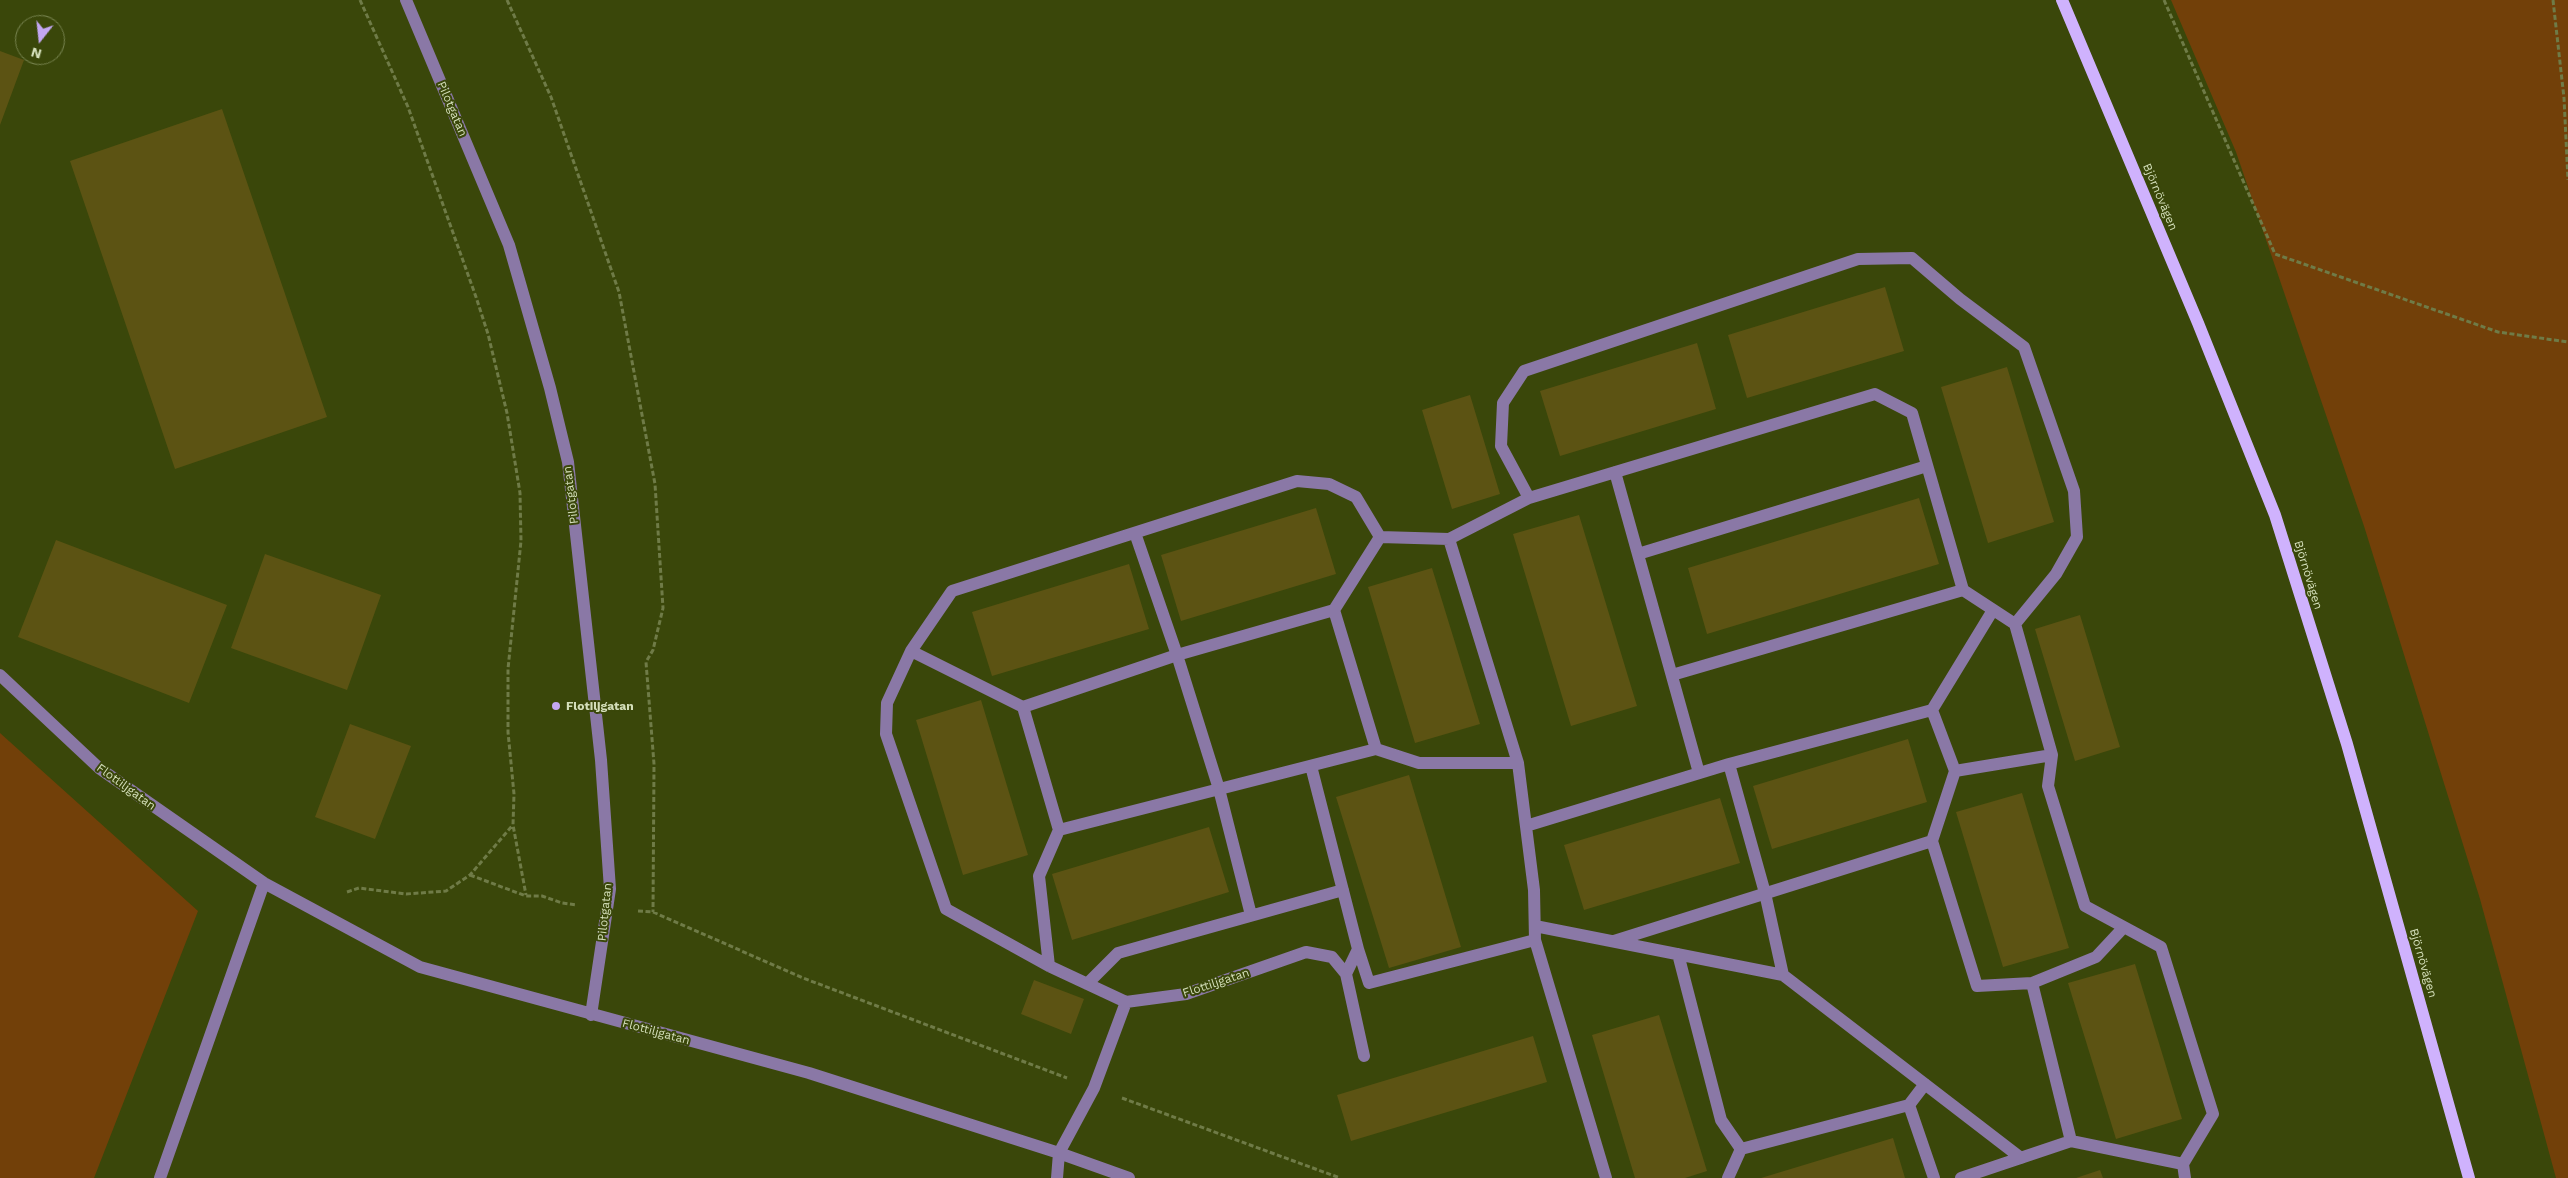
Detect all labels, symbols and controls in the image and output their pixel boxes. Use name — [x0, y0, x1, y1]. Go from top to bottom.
north arrow — [15, 15, 65, 65]
text: N — [29, 44, 43, 63]
street label: Pilotgatan — [434, 79, 470, 139]
street label: Björnövägen — [2139, 161, 2181, 233]
street label: Pilotgatan — [560, 465, 582, 525]
street label: Björnövägen — [2291, 539, 2325, 611]
place label: Flotiljgatan — [566, 699, 634, 713]
marker: Flotiljgatan — [550, 700, 562, 712]
street label: Flottiljgatan — [94, 761, 158, 813]
street label: Pilotgatan — [595, 882, 615, 942]
street label: Björnövägen — [2406, 927, 2440, 999]
street label: Flottiljgatan — [1181, 965, 1251, 1001]
street label: Flottiljgatan — [621, 1016, 691, 1048]

